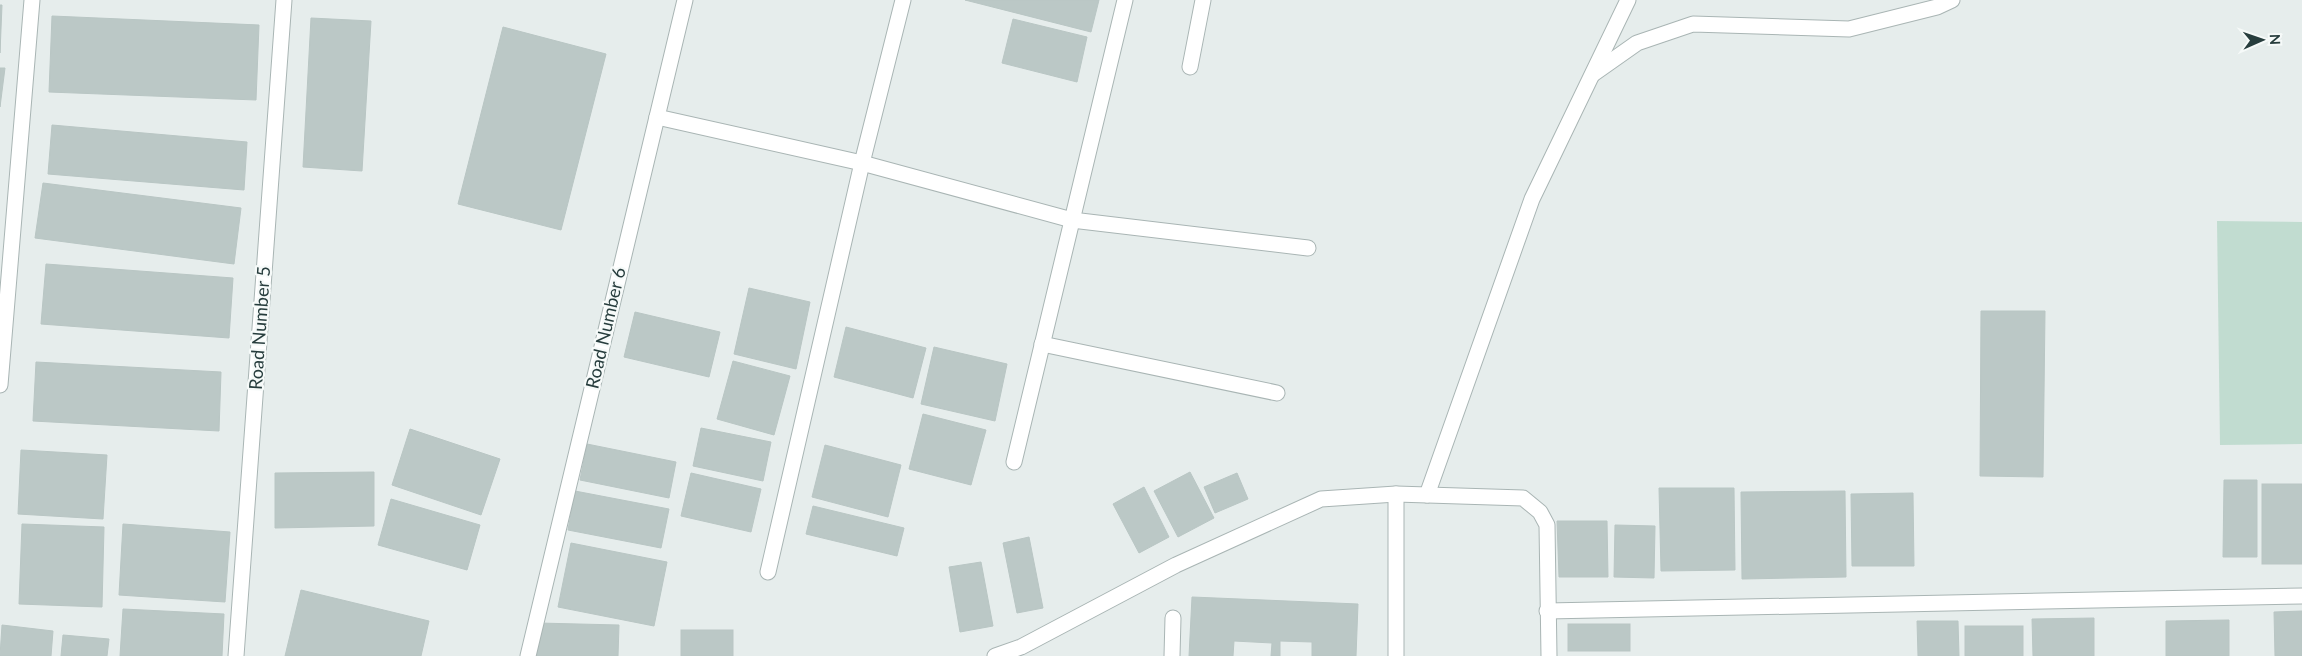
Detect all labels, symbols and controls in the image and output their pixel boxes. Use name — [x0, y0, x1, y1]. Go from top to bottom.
north arrow — [2237, 15, 2287, 65]
text: N — [2267, 34, 2284, 45]
street label: Road Number 5 — [244, 265, 274, 390]
street label: Road Number 6 — [580, 265, 630, 391]

